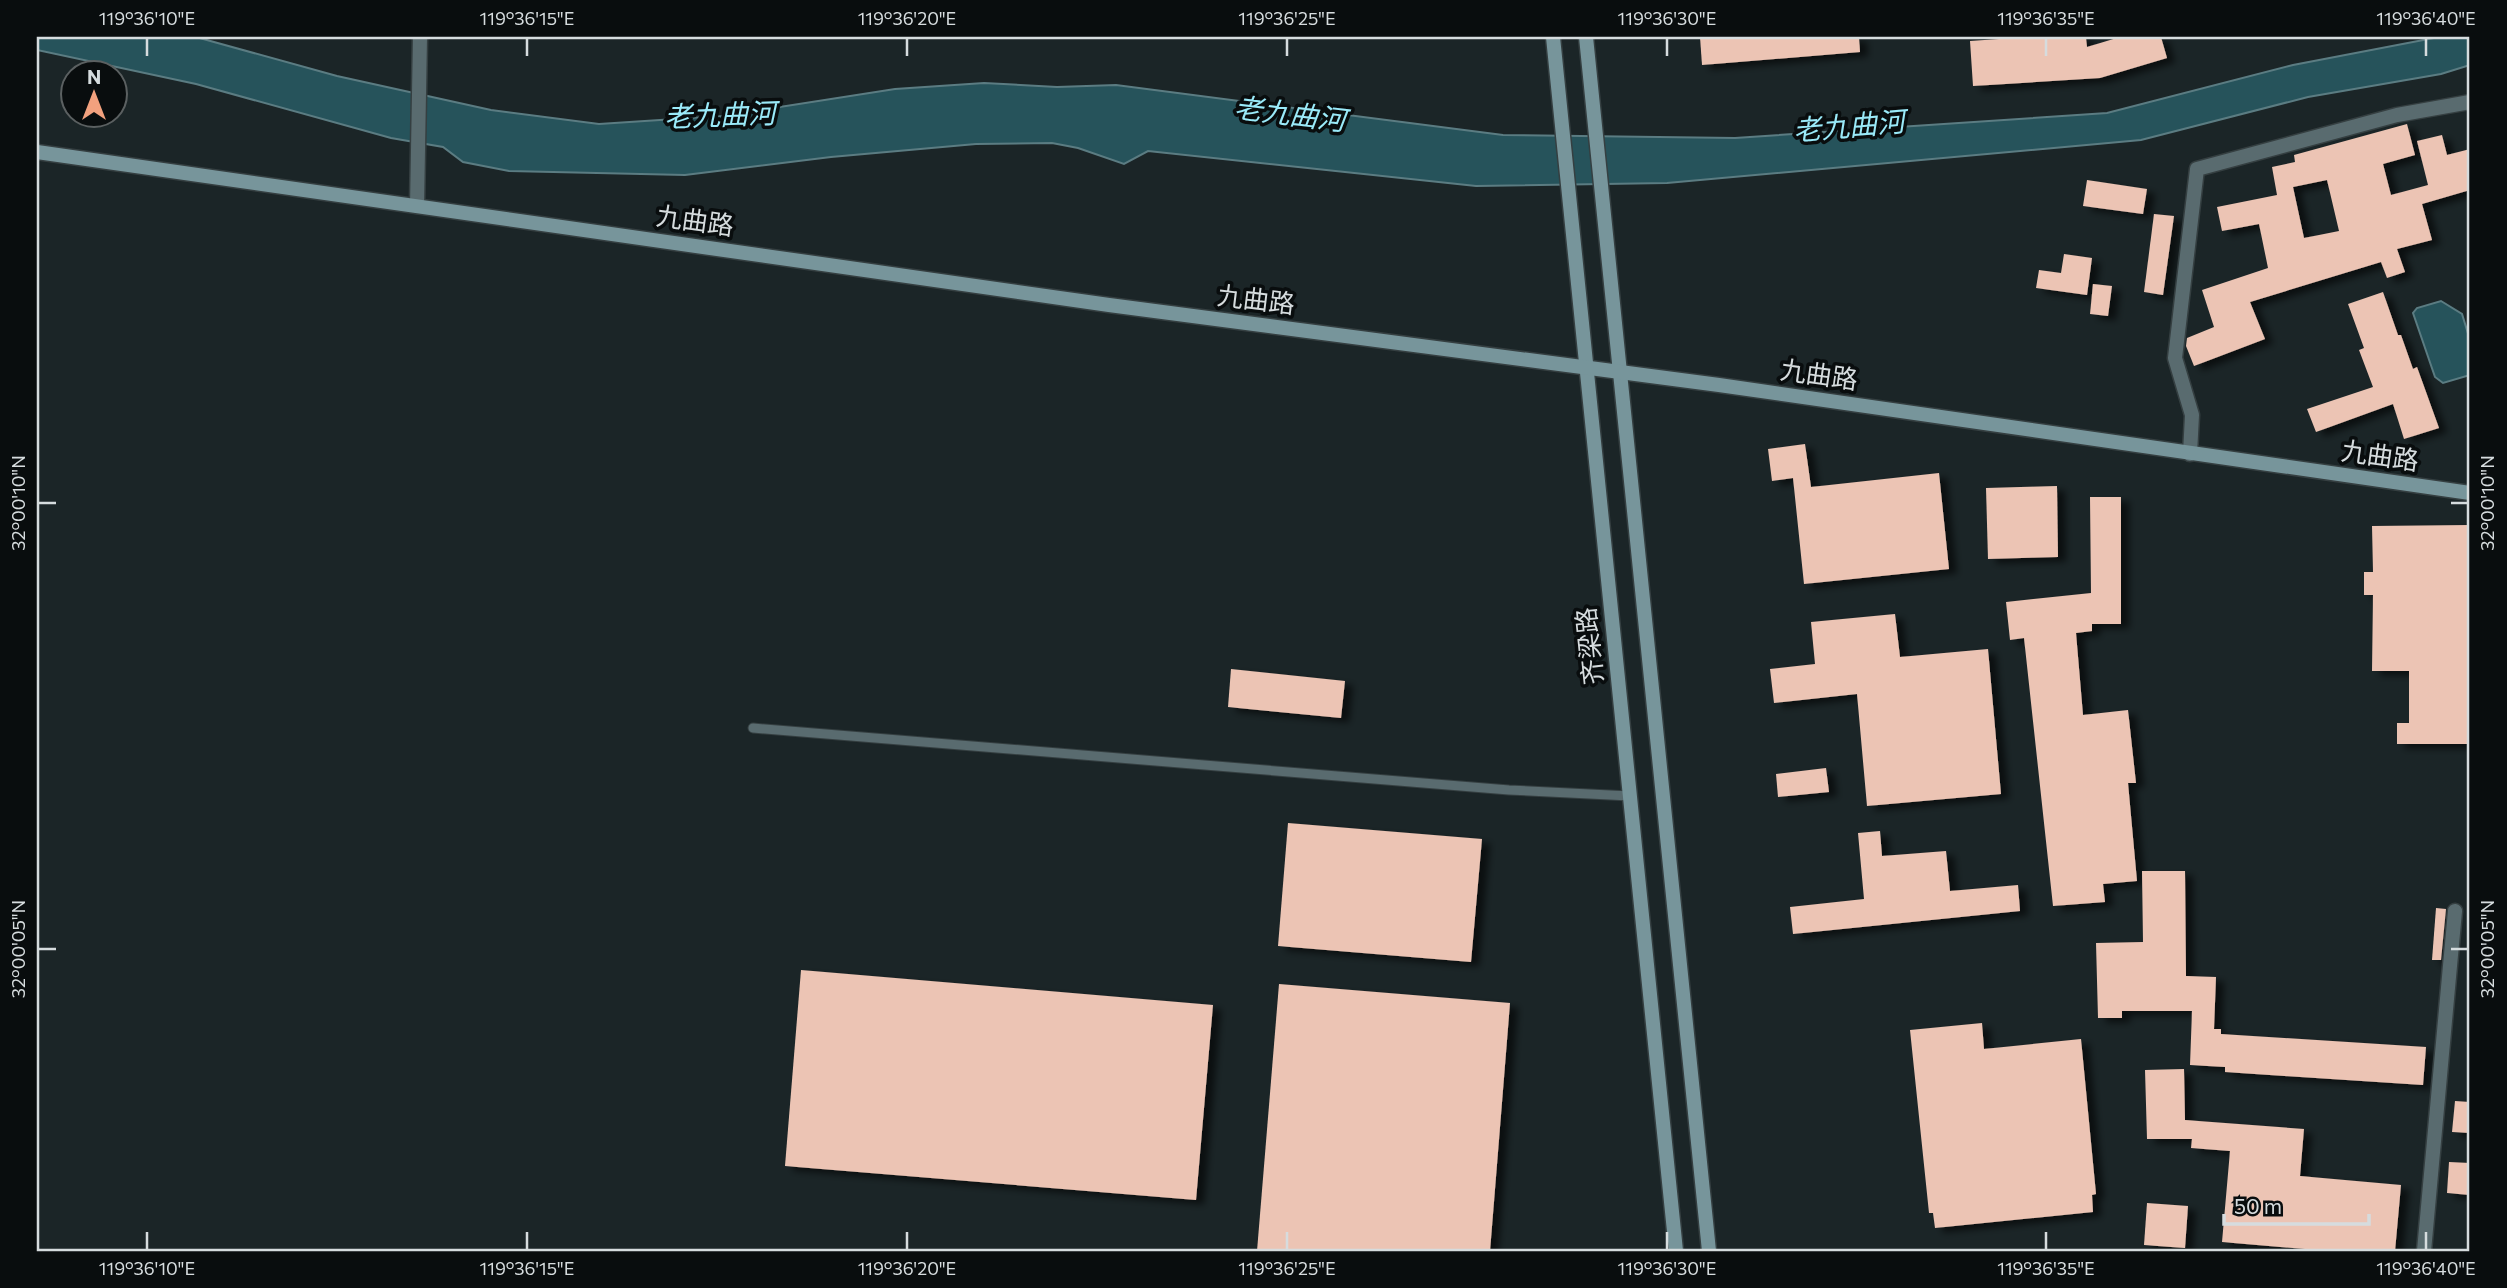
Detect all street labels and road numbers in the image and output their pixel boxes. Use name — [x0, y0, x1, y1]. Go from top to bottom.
street label: 九曲路 — [654, 199, 736, 240]
street label: 九曲路 — [1216, 278, 1297, 319]
street label: 九曲路 — [1778, 353, 1860, 394]
street label: 九曲路 — [2339, 434, 2421, 475]
street label: 齐梁路 — [1569, 606, 1608, 687]

